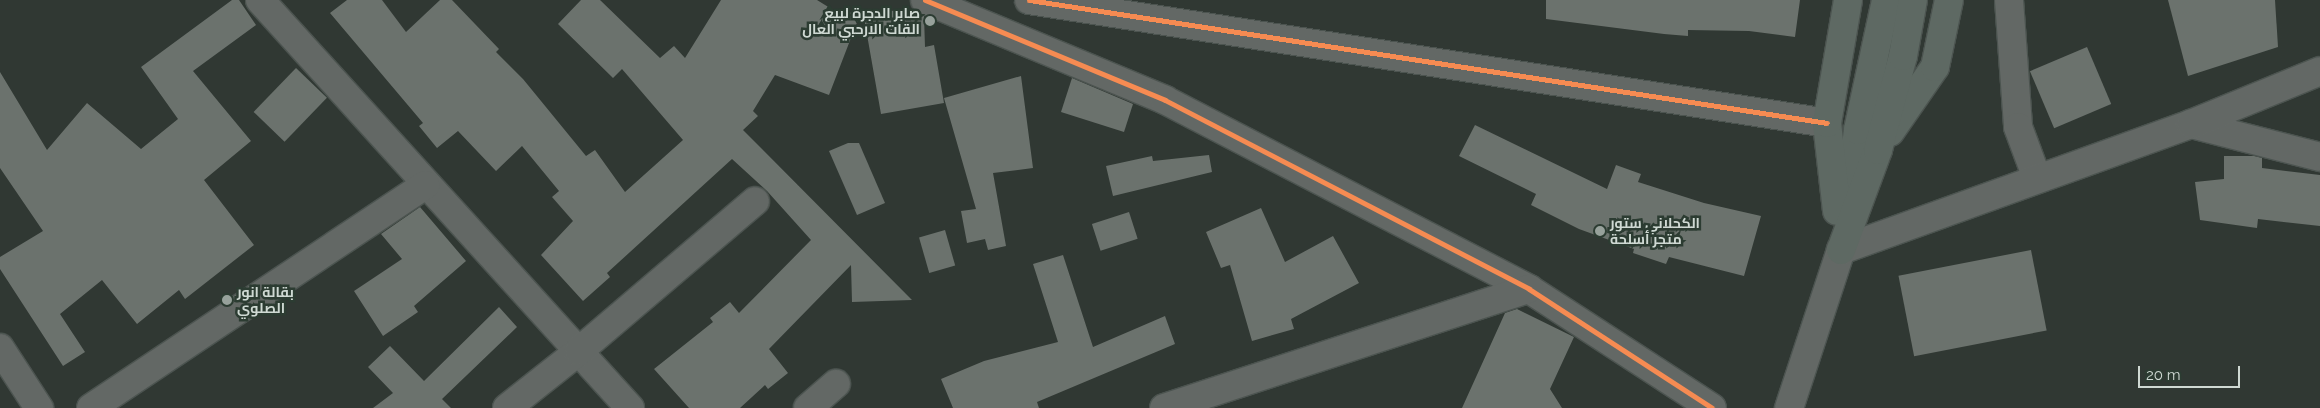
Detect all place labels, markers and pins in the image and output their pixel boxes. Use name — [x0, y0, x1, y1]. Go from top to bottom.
place label: صابر الدجرة لبيع القات الارحبي العال — [802, 5, 920, 38]
marker: صابر الدجرة لبيع القات الارحبي العال — [924, 15, 936, 27]
place label: الكحلاني ستور متجر أسلحة — [1610, 215, 1700, 248]
marker: الكحلاني ستور متجر أسلحة — [1594, 225, 1606, 237]
place label: بقالة انور الصلوي — [237, 284, 294, 316]
marker: بقالة انور الصلوي — [221, 294, 233, 306]

